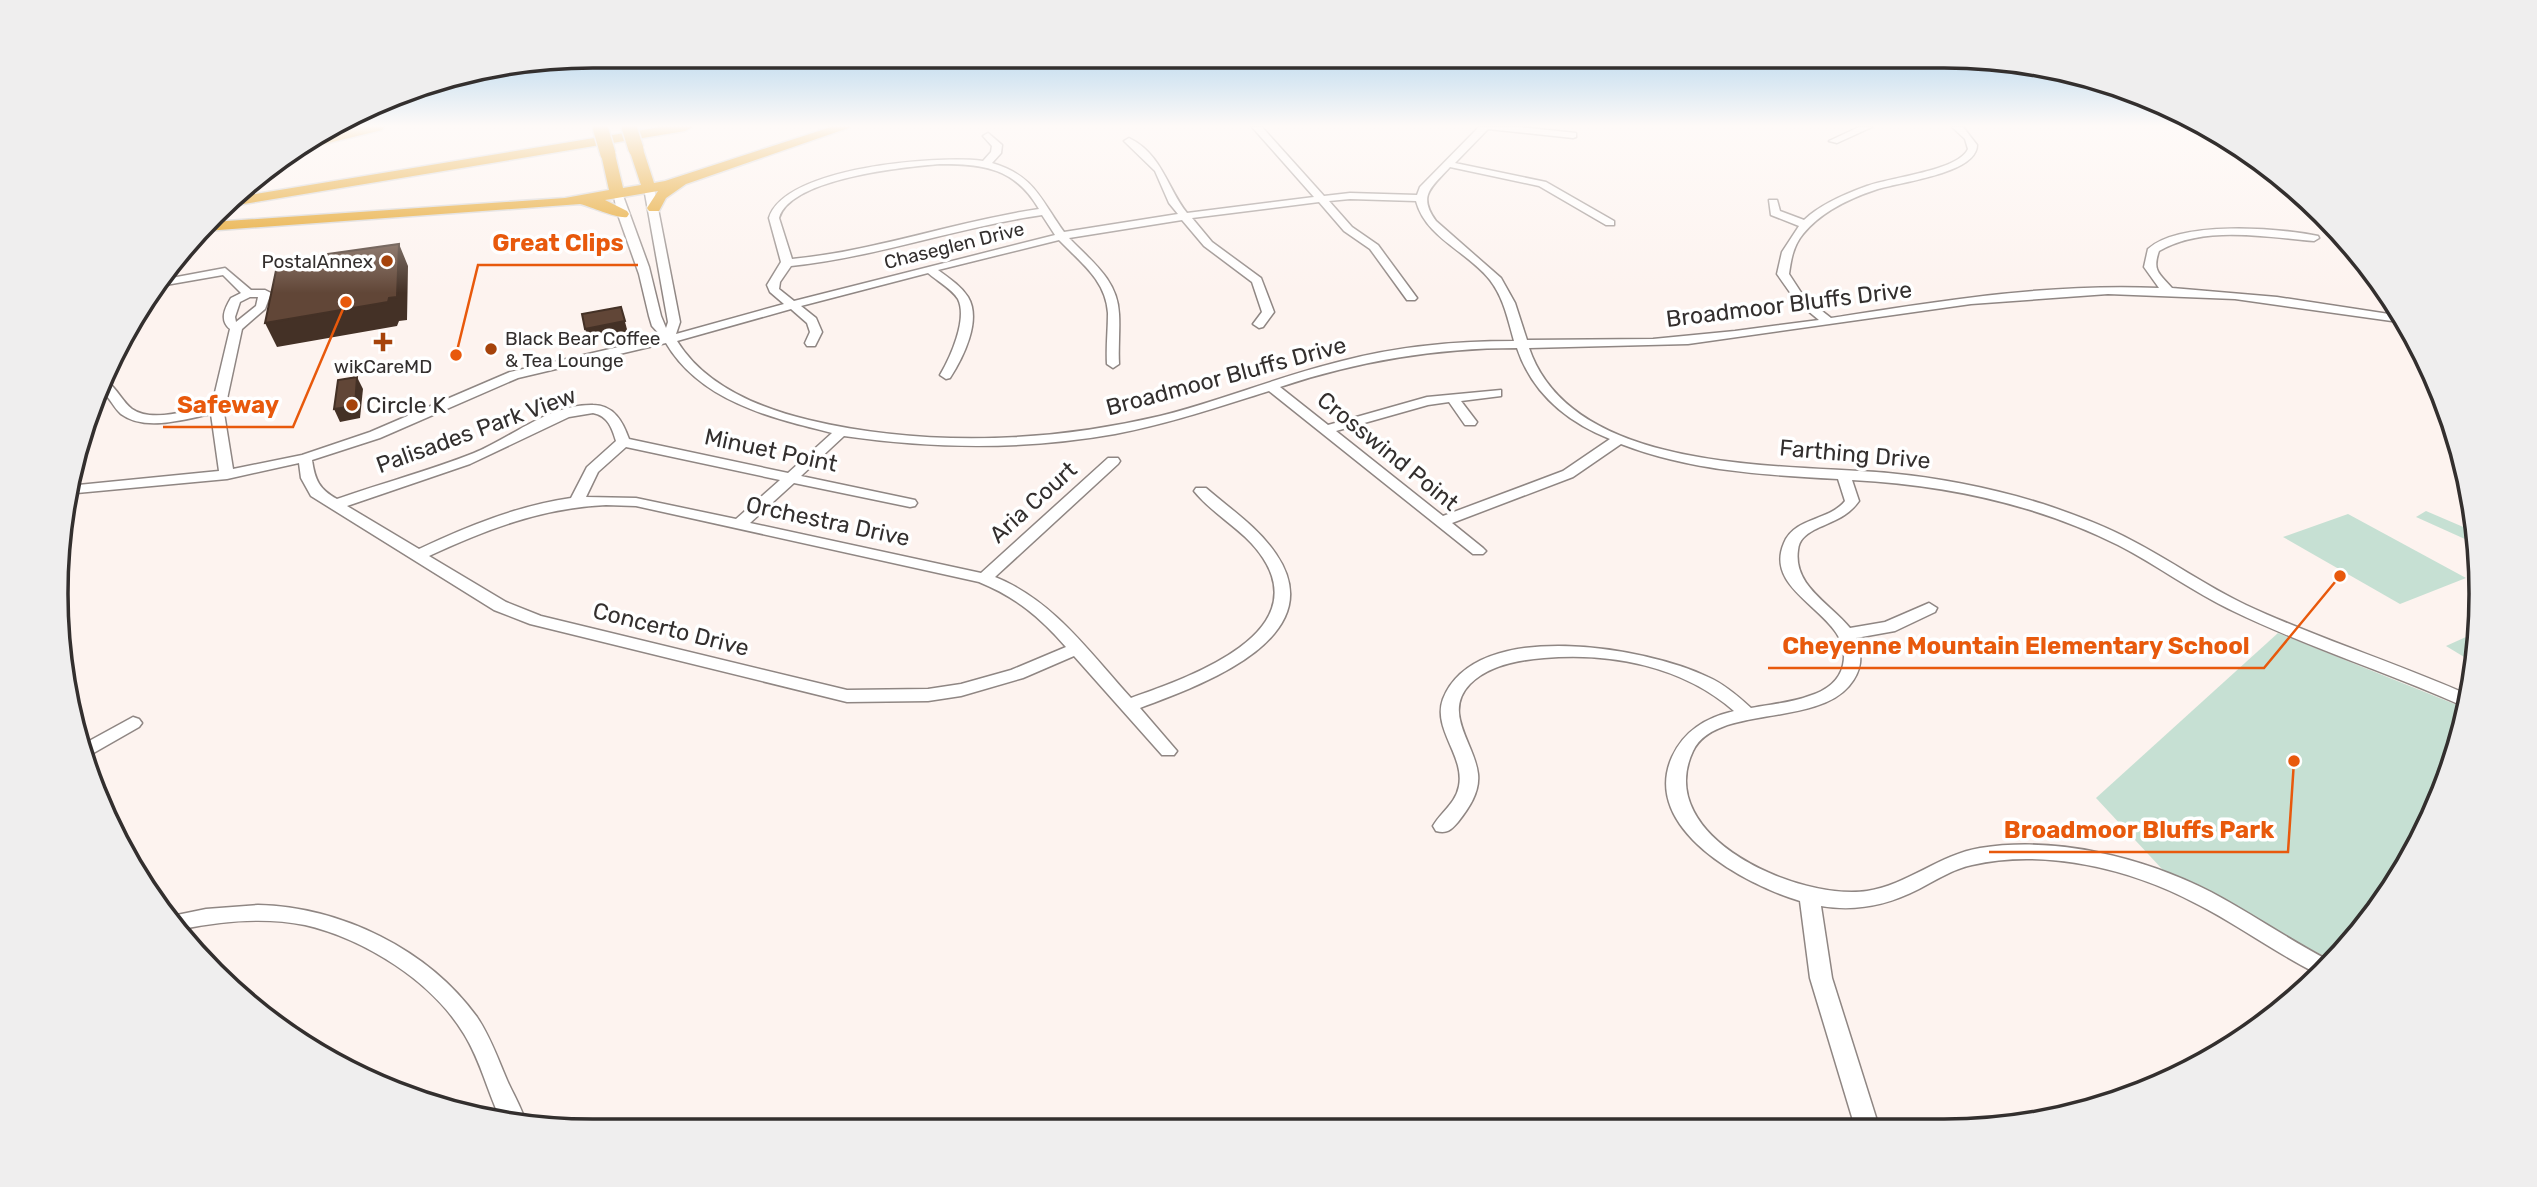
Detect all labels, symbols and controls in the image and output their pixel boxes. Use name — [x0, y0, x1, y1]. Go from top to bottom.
street label: Chaseglen Drive — [882, 217, 1027, 274]
callout: Great Clips — [478, 220, 638, 265]
text: Great Clips — [492, 229, 624, 257]
place label: PostalAnnex — [261, 250, 373, 273]
marker: PostalAnnex — [379, 253, 395, 269]
street label: Broadmoor Bluffs Drive — [1664, 275, 1914, 333]
place label: Black Bear Coffee & Tea Lounge — [505, 327, 661, 372]
street label: Broadmoor Bluffs Drive — [1103, 330, 1349, 422]
marker: wikCareMD — [373, 332, 393, 352]
marker: Black Bear Coffee & Tea Lounge — [483, 341, 499, 357]
place label: wikCareMD — [334, 355, 432, 378]
street label: Palisades Park View — [372, 381, 580, 479]
callout: Safeway — [163, 382, 293, 427]
street label: Crosswind Point — [1312, 385, 1464, 517]
text: Safeway — [177, 391, 279, 419]
place label: Circle K — [366, 391, 446, 419]
marker: Circle K — [344, 397, 360, 413]
street label: Minuet Point — [702, 422, 840, 478]
street label: Farthing Drive — [1778, 433, 1932, 475]
street label: Aria Court — [983, 455, 1083, 549]
street label: Orchestra Drive — [744, 490, 912, 552]
street label: Concerto Drive — [590, 596, 752, 662]
callout: Cheyenne Mountain Elementary School — [1768, 623, 2264, 668]
text: Cheyenne Mountain Elementary School — [1782, 632, 2250, 660]
callout: Broadmoor Bluffs Park — [1989, 807, 2288, 852]
text: Broadmoor Bluffs Park — [2004, 816, 2274, 844]

